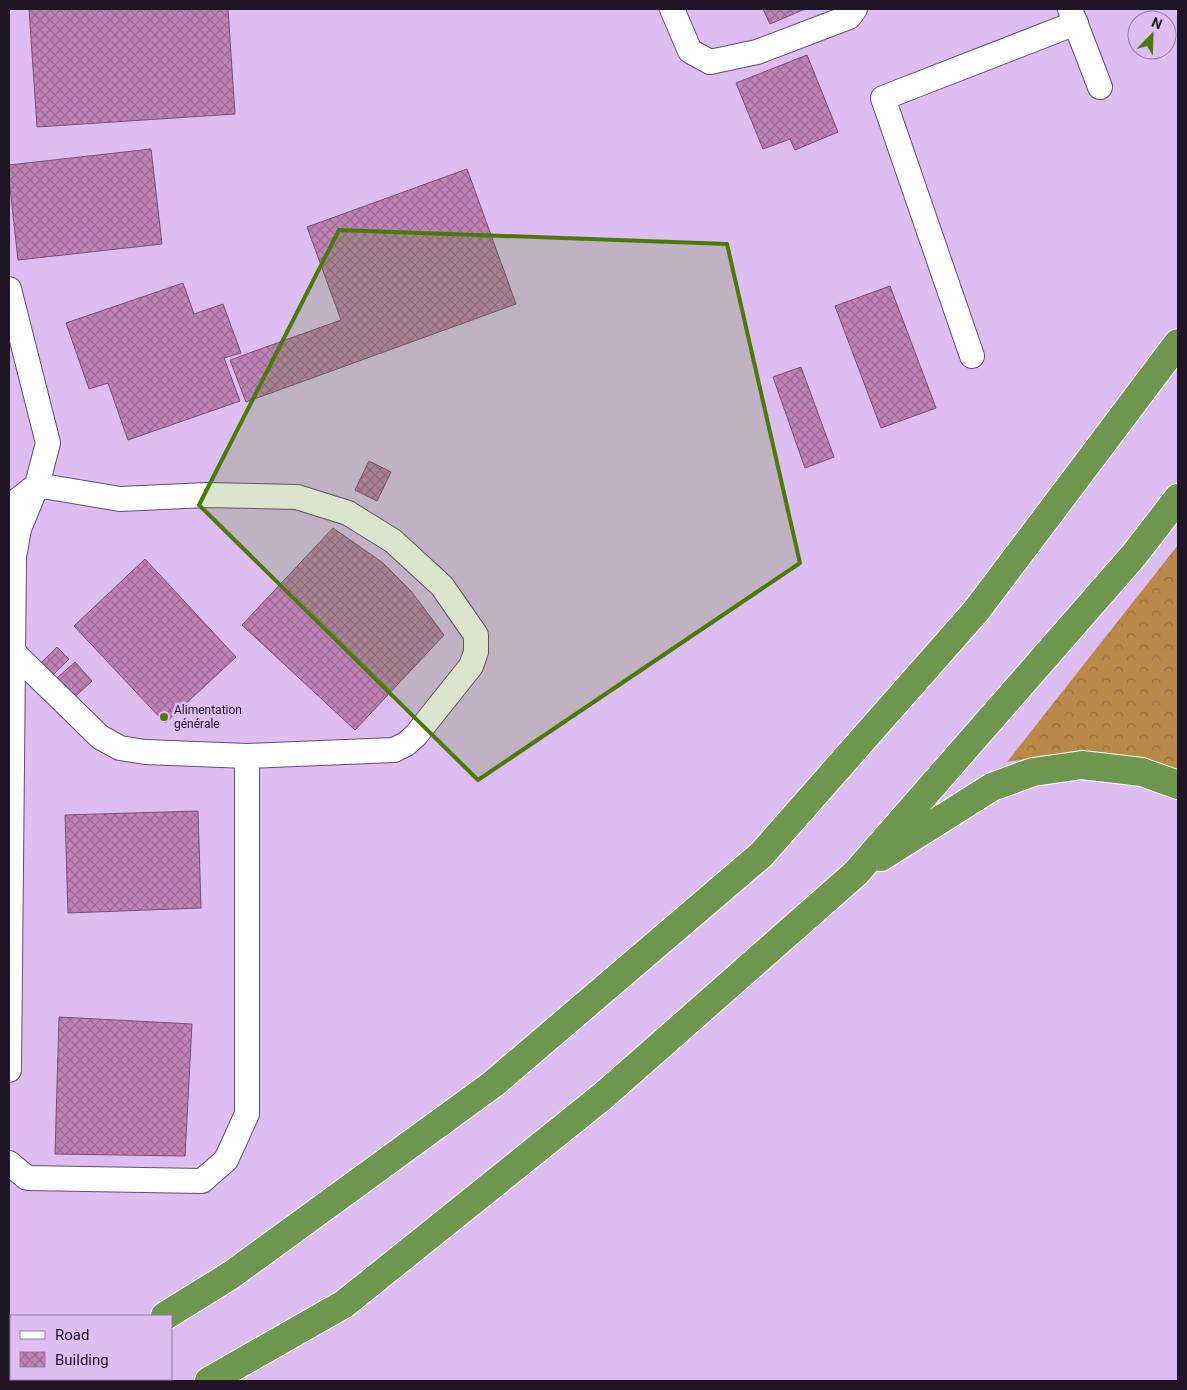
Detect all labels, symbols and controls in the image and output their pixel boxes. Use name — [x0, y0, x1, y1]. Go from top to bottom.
north arrow — [1127, 10, 1177, 60]
text: N — [1149, 14, 1165, 32]
place label: Alimentation générale — [174, 703, 242, 731]
marker: Alimentation générale — [158, 711, 170, 723]
legend — [10, 1315, 172, 1380]
text: Road — [55, 1326, 89, 1344]
text: Building — [55, 1351, 109, 1369]

